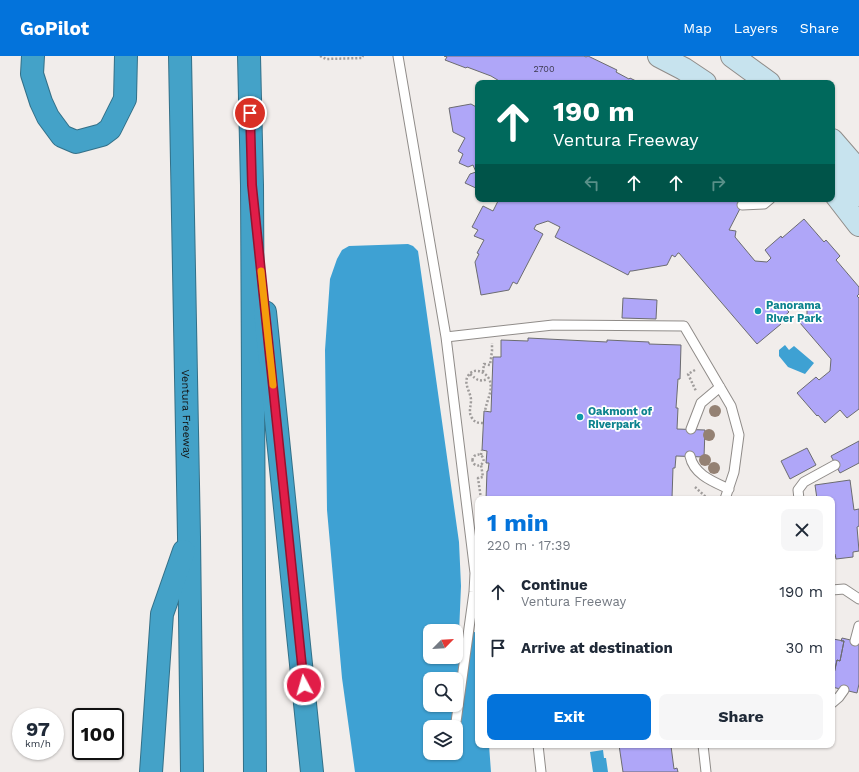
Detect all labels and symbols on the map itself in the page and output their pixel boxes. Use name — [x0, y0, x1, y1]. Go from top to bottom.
house number: 2700 — [533, 64, 555, 74]
pin — [233, 96, 267, 130]
place label: Panorama River Park — [766, 299, 822, 325]
marker: Panorama River Park — [753, 306, 763, 316]
street label: Ventura Freeway — [179, 369, 194, 459]
place label: Oakmont of Riverpark — [588, 405, 652, 431]
marker: Oakmont of Riverpark — [575, 412, 585, 422]
north arrow — [423, 624, 463, 664]
position arrow — [283, 664, 325, 706]
speed limit sign: 100 — [72, 708, 124, 760]

